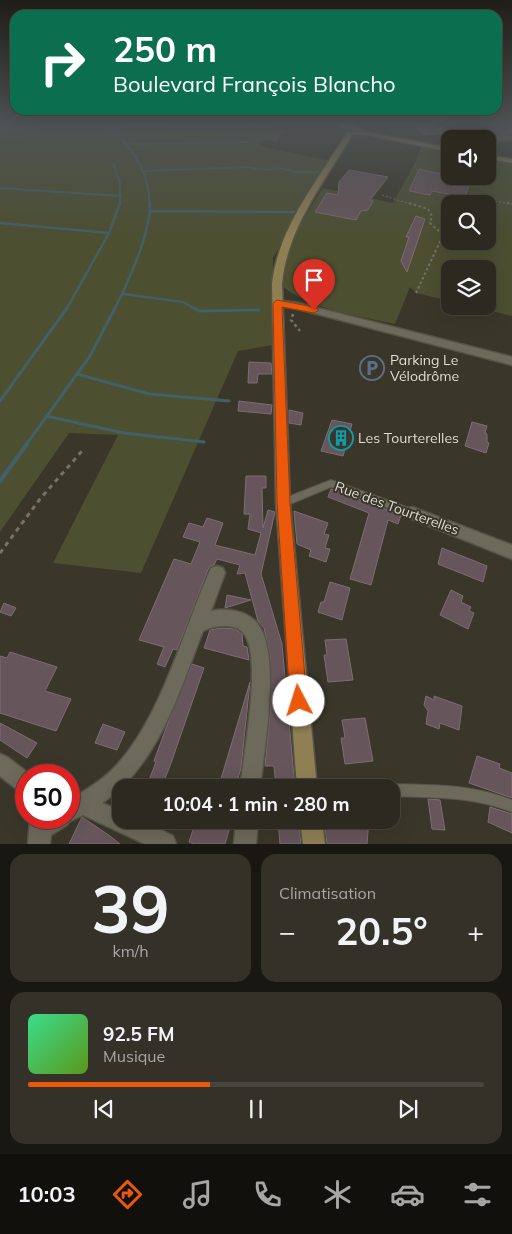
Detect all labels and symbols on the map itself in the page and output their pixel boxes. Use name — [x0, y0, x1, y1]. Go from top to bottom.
pin — [293, 259, 335, 310]
place label: Parking Le Vélodrôme — [390, 351, 459, 385]
parking icon: Parking Le Vélodrôme — [359, 355, 385, 381]
building icon: Les Tourterelles — [328, 425, 354, 451]
place label: Les Tourterelles — [358, 429, 459, 447]
street label: Rue des Tourterelles — [332, 477, 462, 539]
position arrow — [272, 674, 324, 726]
speed limit sign: 50 — [15, 764, 80, 829]

